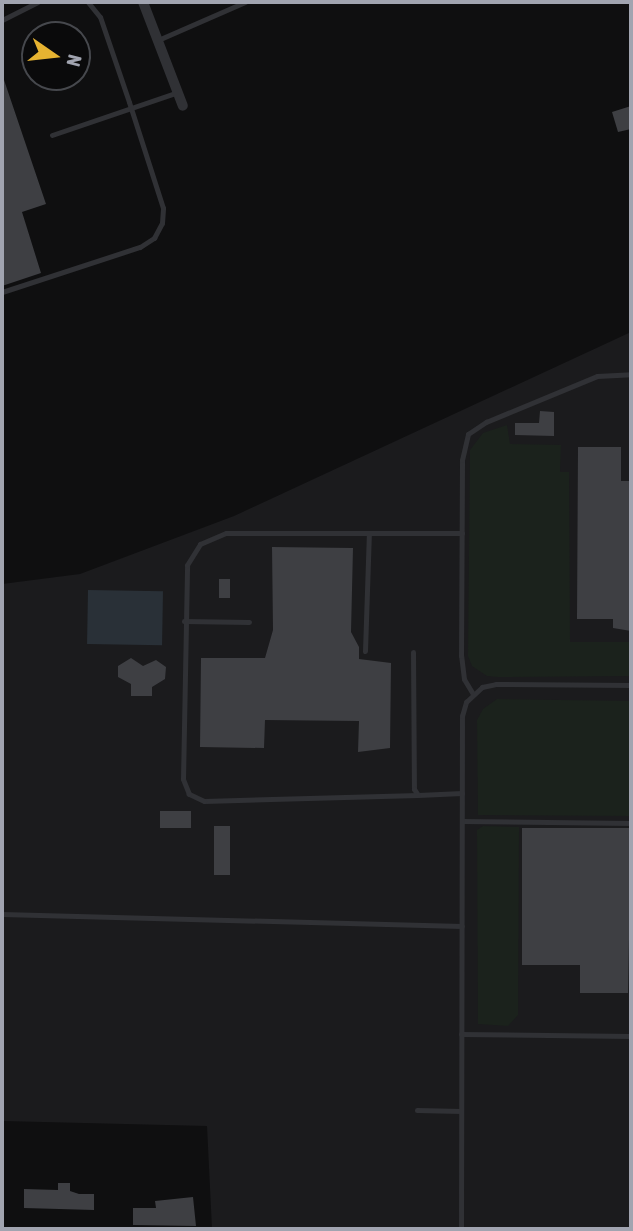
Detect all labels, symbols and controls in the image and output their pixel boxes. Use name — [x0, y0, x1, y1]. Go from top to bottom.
north arrow — [21, 21, 91, 91]
text: N — [62, 52, 86, 69]

